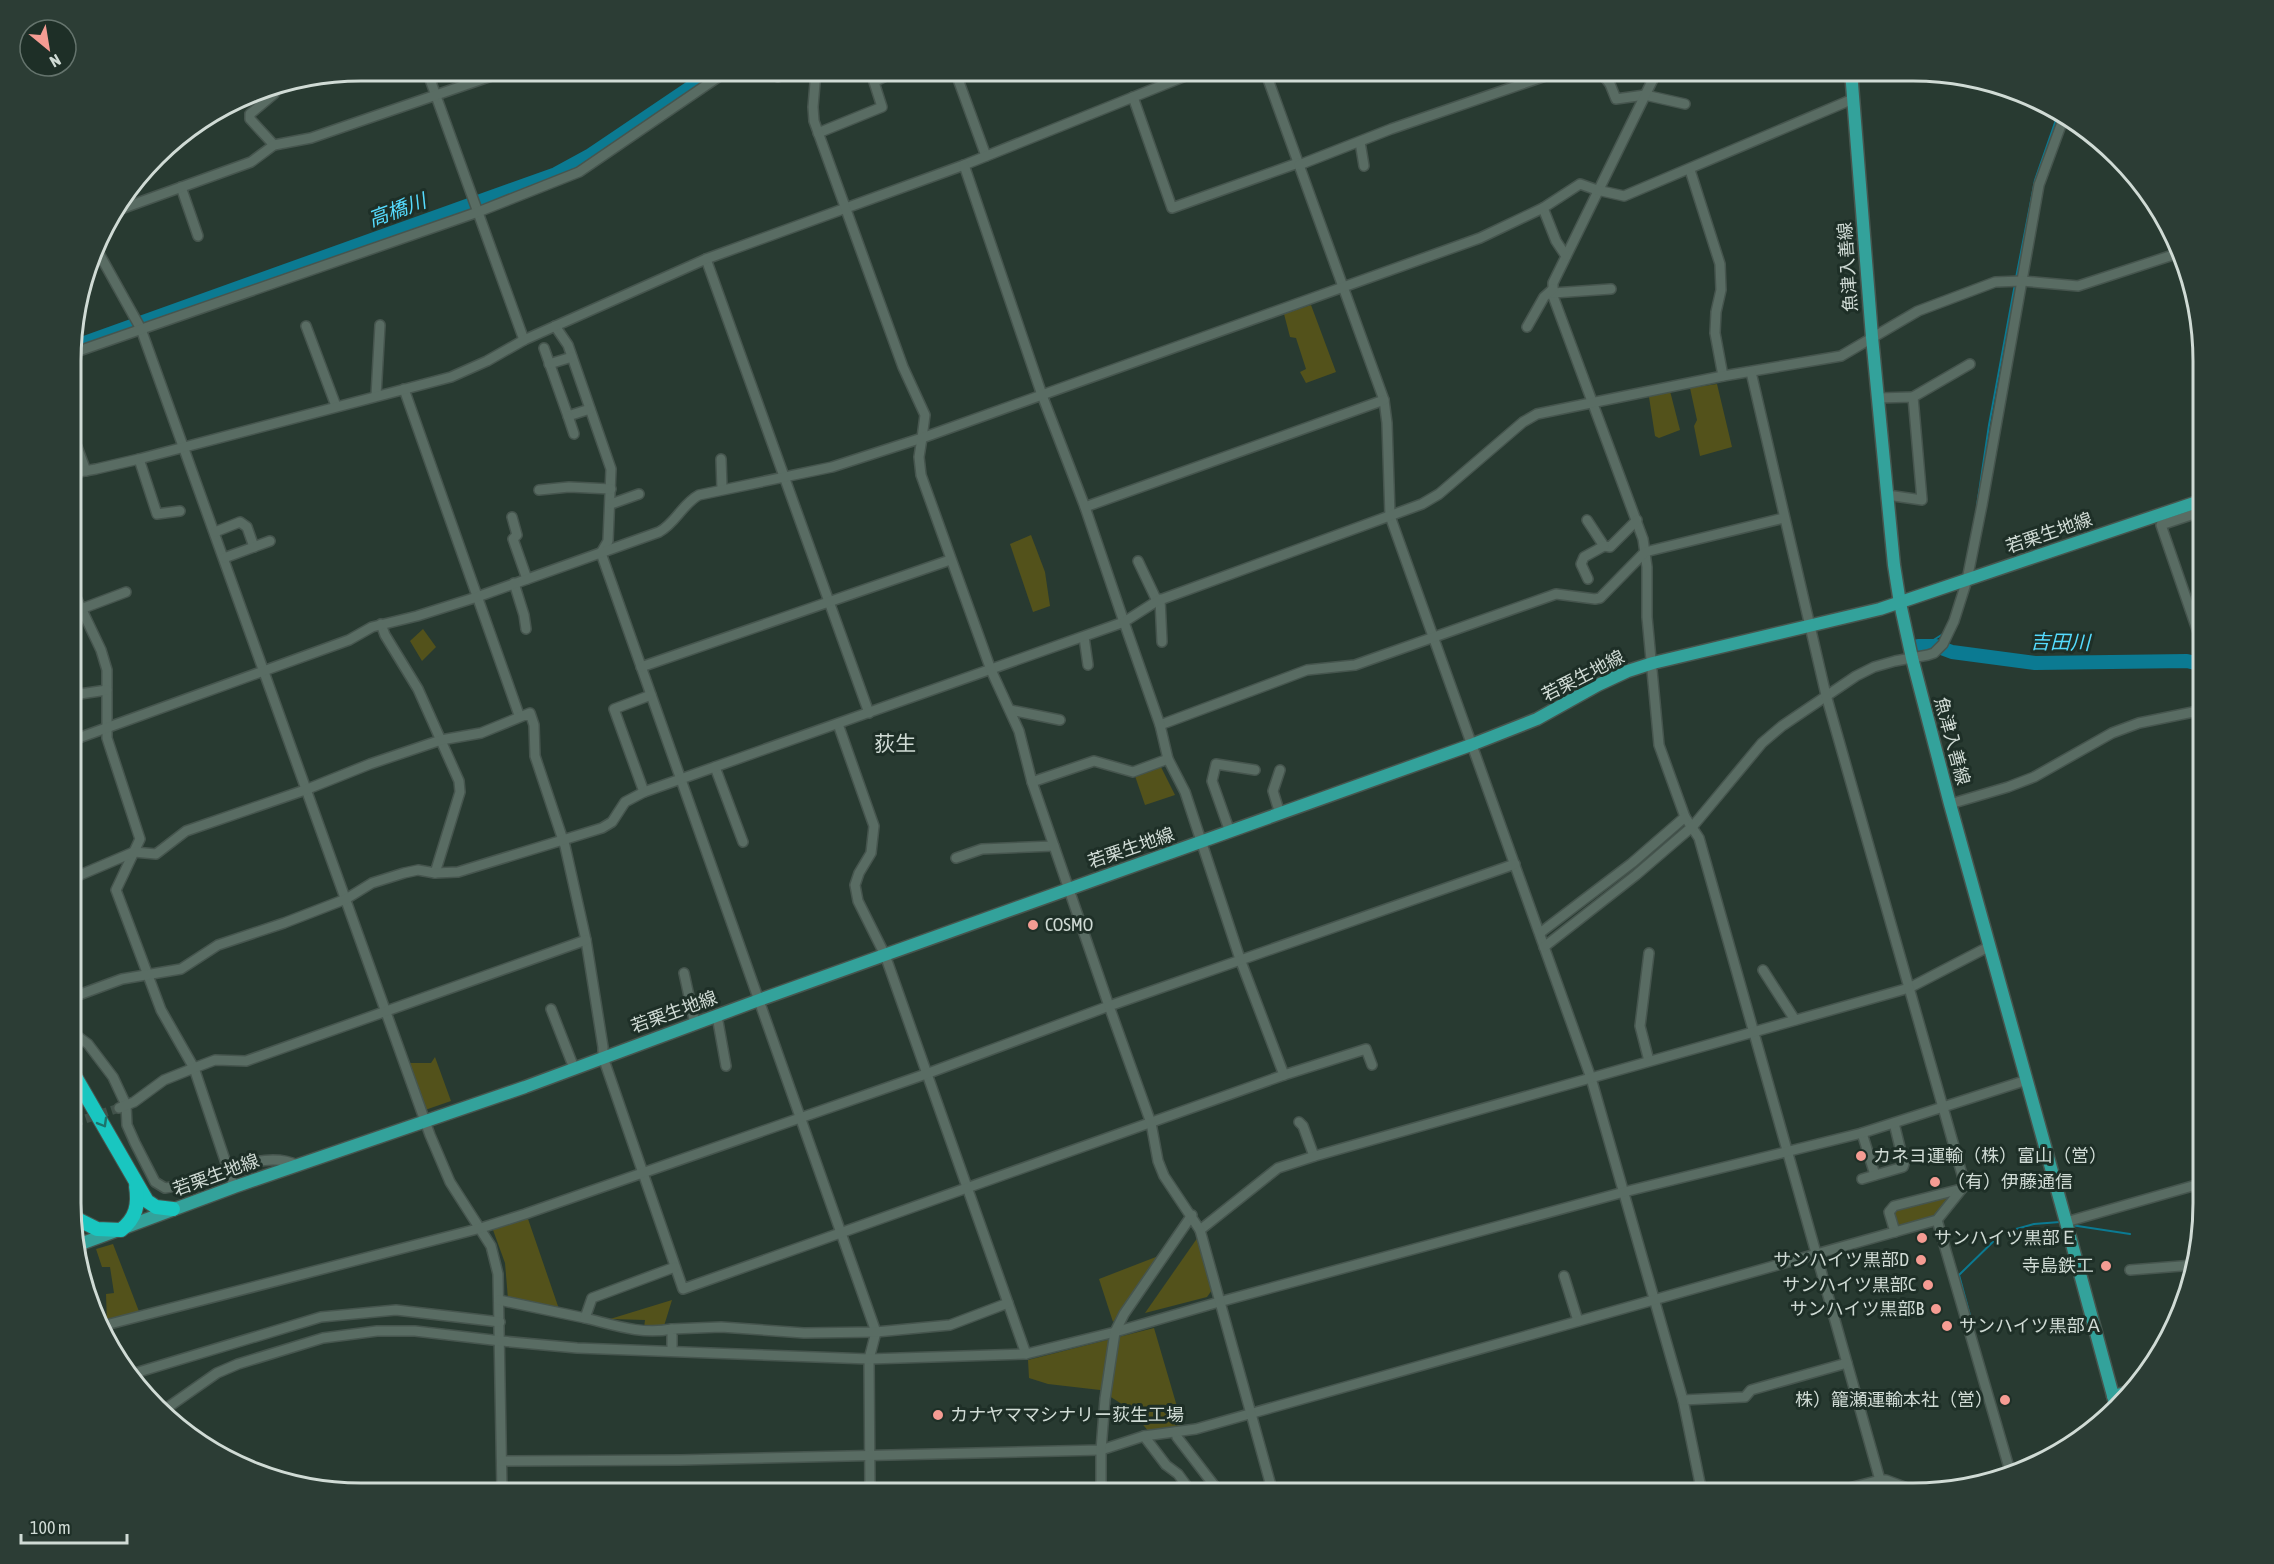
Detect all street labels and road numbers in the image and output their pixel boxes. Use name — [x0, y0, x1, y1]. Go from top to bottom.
street label: 魚津入善線 — [1834, 221, 1861, 313]
street label: 若栗生地線 — [2003, 508, 2095, 557]
street label: 若栗生地線 — [1538, 646, 1628, 705]
street label: 魚津入善線 — [1931, 695, 1974, 787]
street label: 若栗生地線 — [1085, 823, 1177, 872]
street label: 若栗生地線 — [628, 986, 720, 1037]
street label: 若栗生地線 — [170, 1149, 262, 1200]

